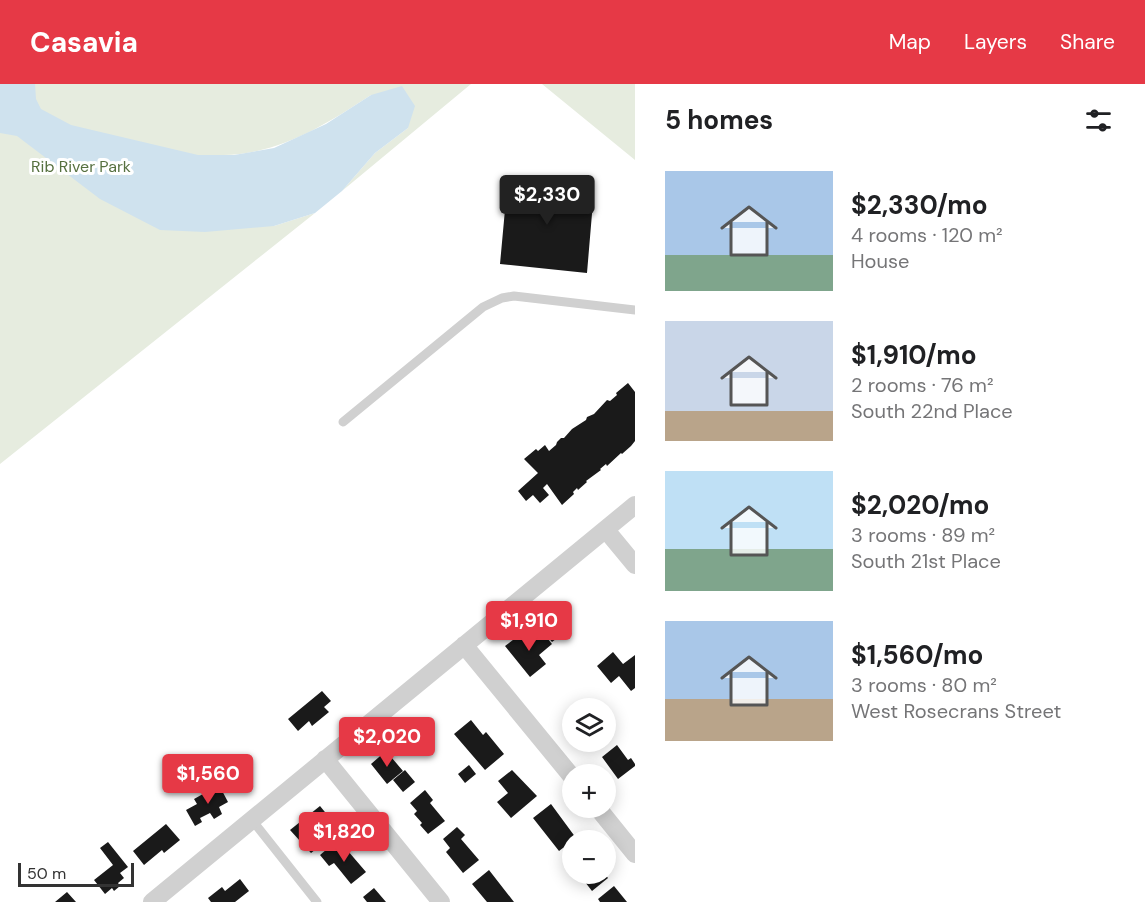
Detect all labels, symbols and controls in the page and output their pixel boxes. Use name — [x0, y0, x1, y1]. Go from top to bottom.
text: Casavia — [30, 24, 138, 61]
text: Map — [889, 28, 931, 56]
text: Layers — [964, 28, 1027, 56]
text: Share — [1060, 28, 1115, 56]
text: 5 homes — [665, 103, 773, 137]
icon: filters — [1082, 104, 1115, 137]
park label: Rib River Park — [31, 156, 131, 177]
pin: $2,330 — [498, 175, 596, 226]
text: $2,330 — [514, 181, 580, 207]
text: $2,330/mo — [851, 188, 988, 222]
icon: home — [713, 195, 785, 267]
text: 4 rooms · 120 m² — [851, 222, 1003, 248]
text: House — [851, 248, 909, 274]
text: $1,910/mo — [851, 338, 977, 372]
icon: home — [713, 345, 785, 417]
text: 2 rooms · 76 m² — [851, 372, 994, 398]
text: South 22nd Place — [851, 398, 1013, 424]
text: $2,020/mo — [851, 488, 989, 522]
icon: home — [713, 495, 785, 567]
text: 3 rooms · 89 m² — [851, 522, 995, 548]
text: South 21st Place — [851, 548, 1001, 574]
pin: $1,910 — [480, 601, 578, 652]
text: $1,910 — [500, 607, 558, 633]
text: $1,560/mo — [851, 638, 983, 672]
icon: home — [713, 645, 785, 717]
text: 3 rooms · 80 m² — [851, 672, 997, 698]
map controls — [562, 698, 616, 884]
button: layers — [562, 698, 616, 752]
text: West Rosecrans Street — [851, 698, 1061, 724]
pin: $2,020 — [338, 717, 436, 768]
text: $2,020 — [353, 723, 421, 749]
pin: $1,560 — [159, 754, 257, 805]
text: $1,560 — [176, 760, 240, 786]
button: + — [562, 764, 616, 818]
pin: $1,820 — [295, 812, 393, 863]
text: $1,820 — [313, 818, 375, 844]
button: − — [562, 830, 616, 884]
scale bar — [18, 860, 134, 888]
text: 50 m — [27, 863, 66, 884]

